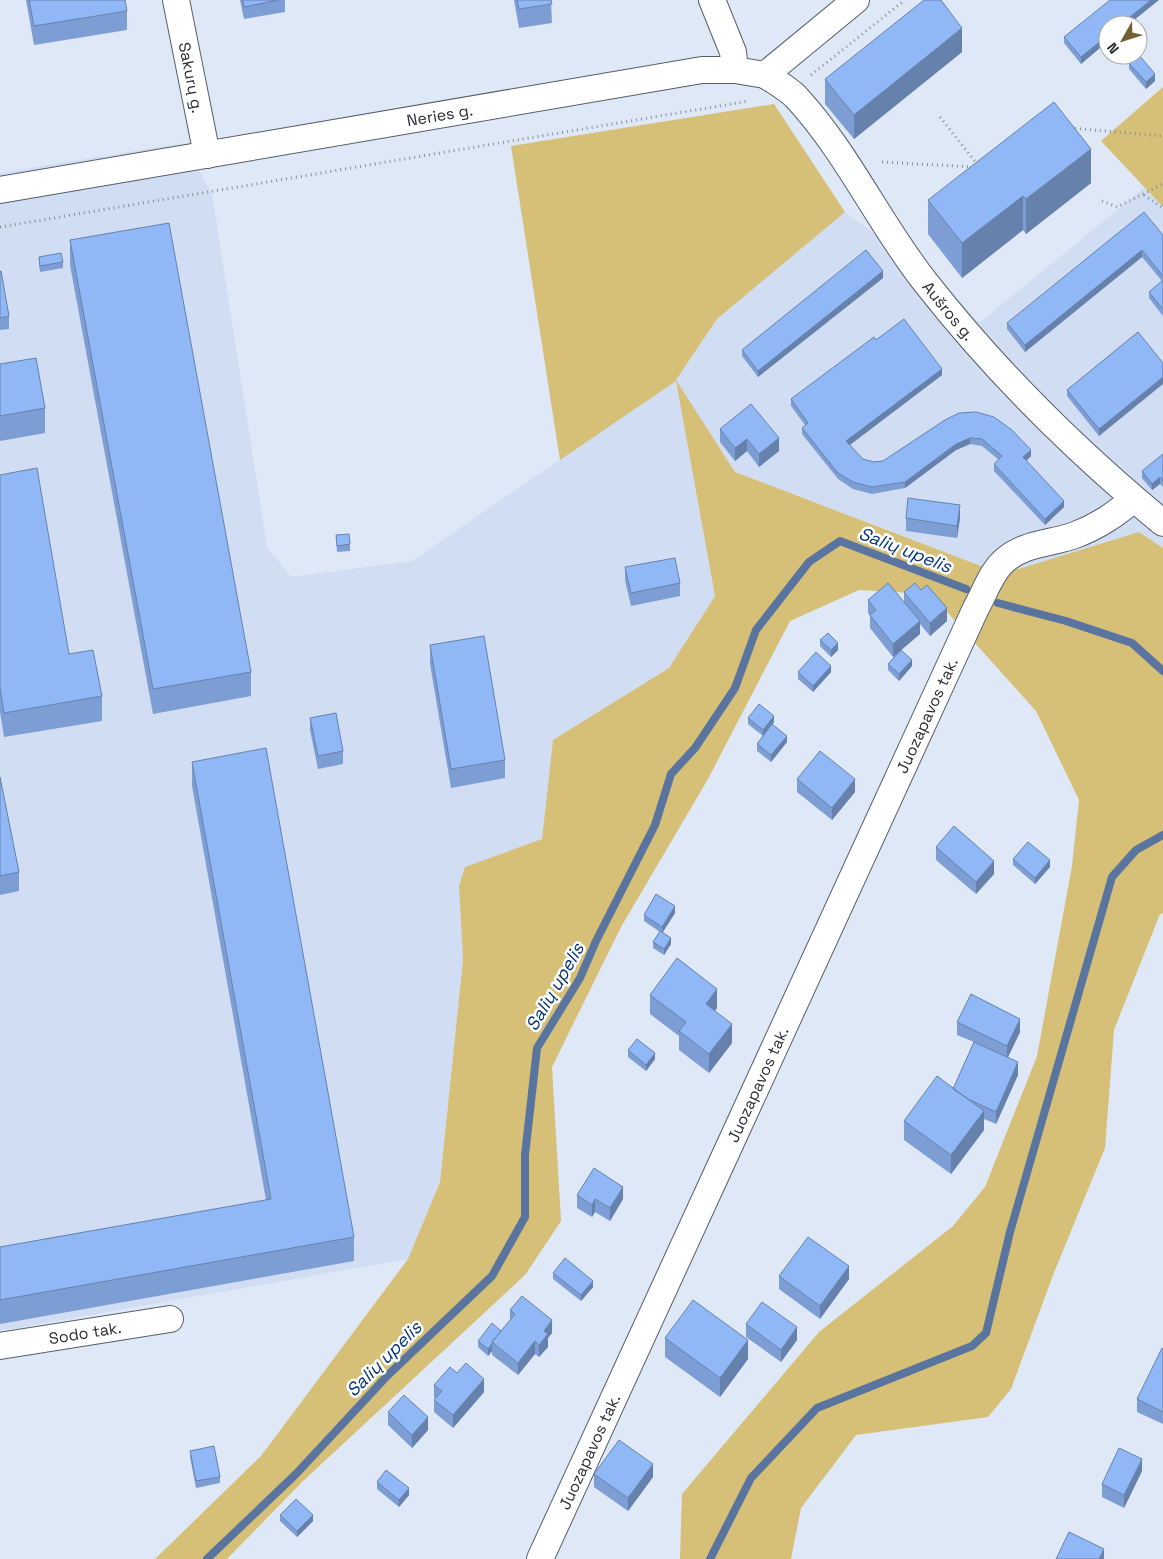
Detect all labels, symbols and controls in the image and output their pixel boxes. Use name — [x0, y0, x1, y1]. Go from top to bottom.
north arrow — [1098, 15, 1148, 65]
text: N — [1103, 39, 1123, 57]
street label: Sakurų g. — [174, 40, 208, 115]
street label: Neries g. — [405, 99, 474, 131]
street label: Aušros g. — [918, 277, 979, 345]
water label: Salių upelis — [856, 521, 955, 578]
street label: Juozapavos tak. — [892, 654, 963, 777]
water label: Salių upelis — [520, 938, 589, 1035]
street label: Juozapavos tak. — [722, 1023, 794, 1146]
water label: Salių upelis — [341, 1316, 427, 1401]
street label: Sodo tak. — [47, 1317, 123, 1349]
street label: Juozapavos tak. — [554, 1391, 625, 1513]

